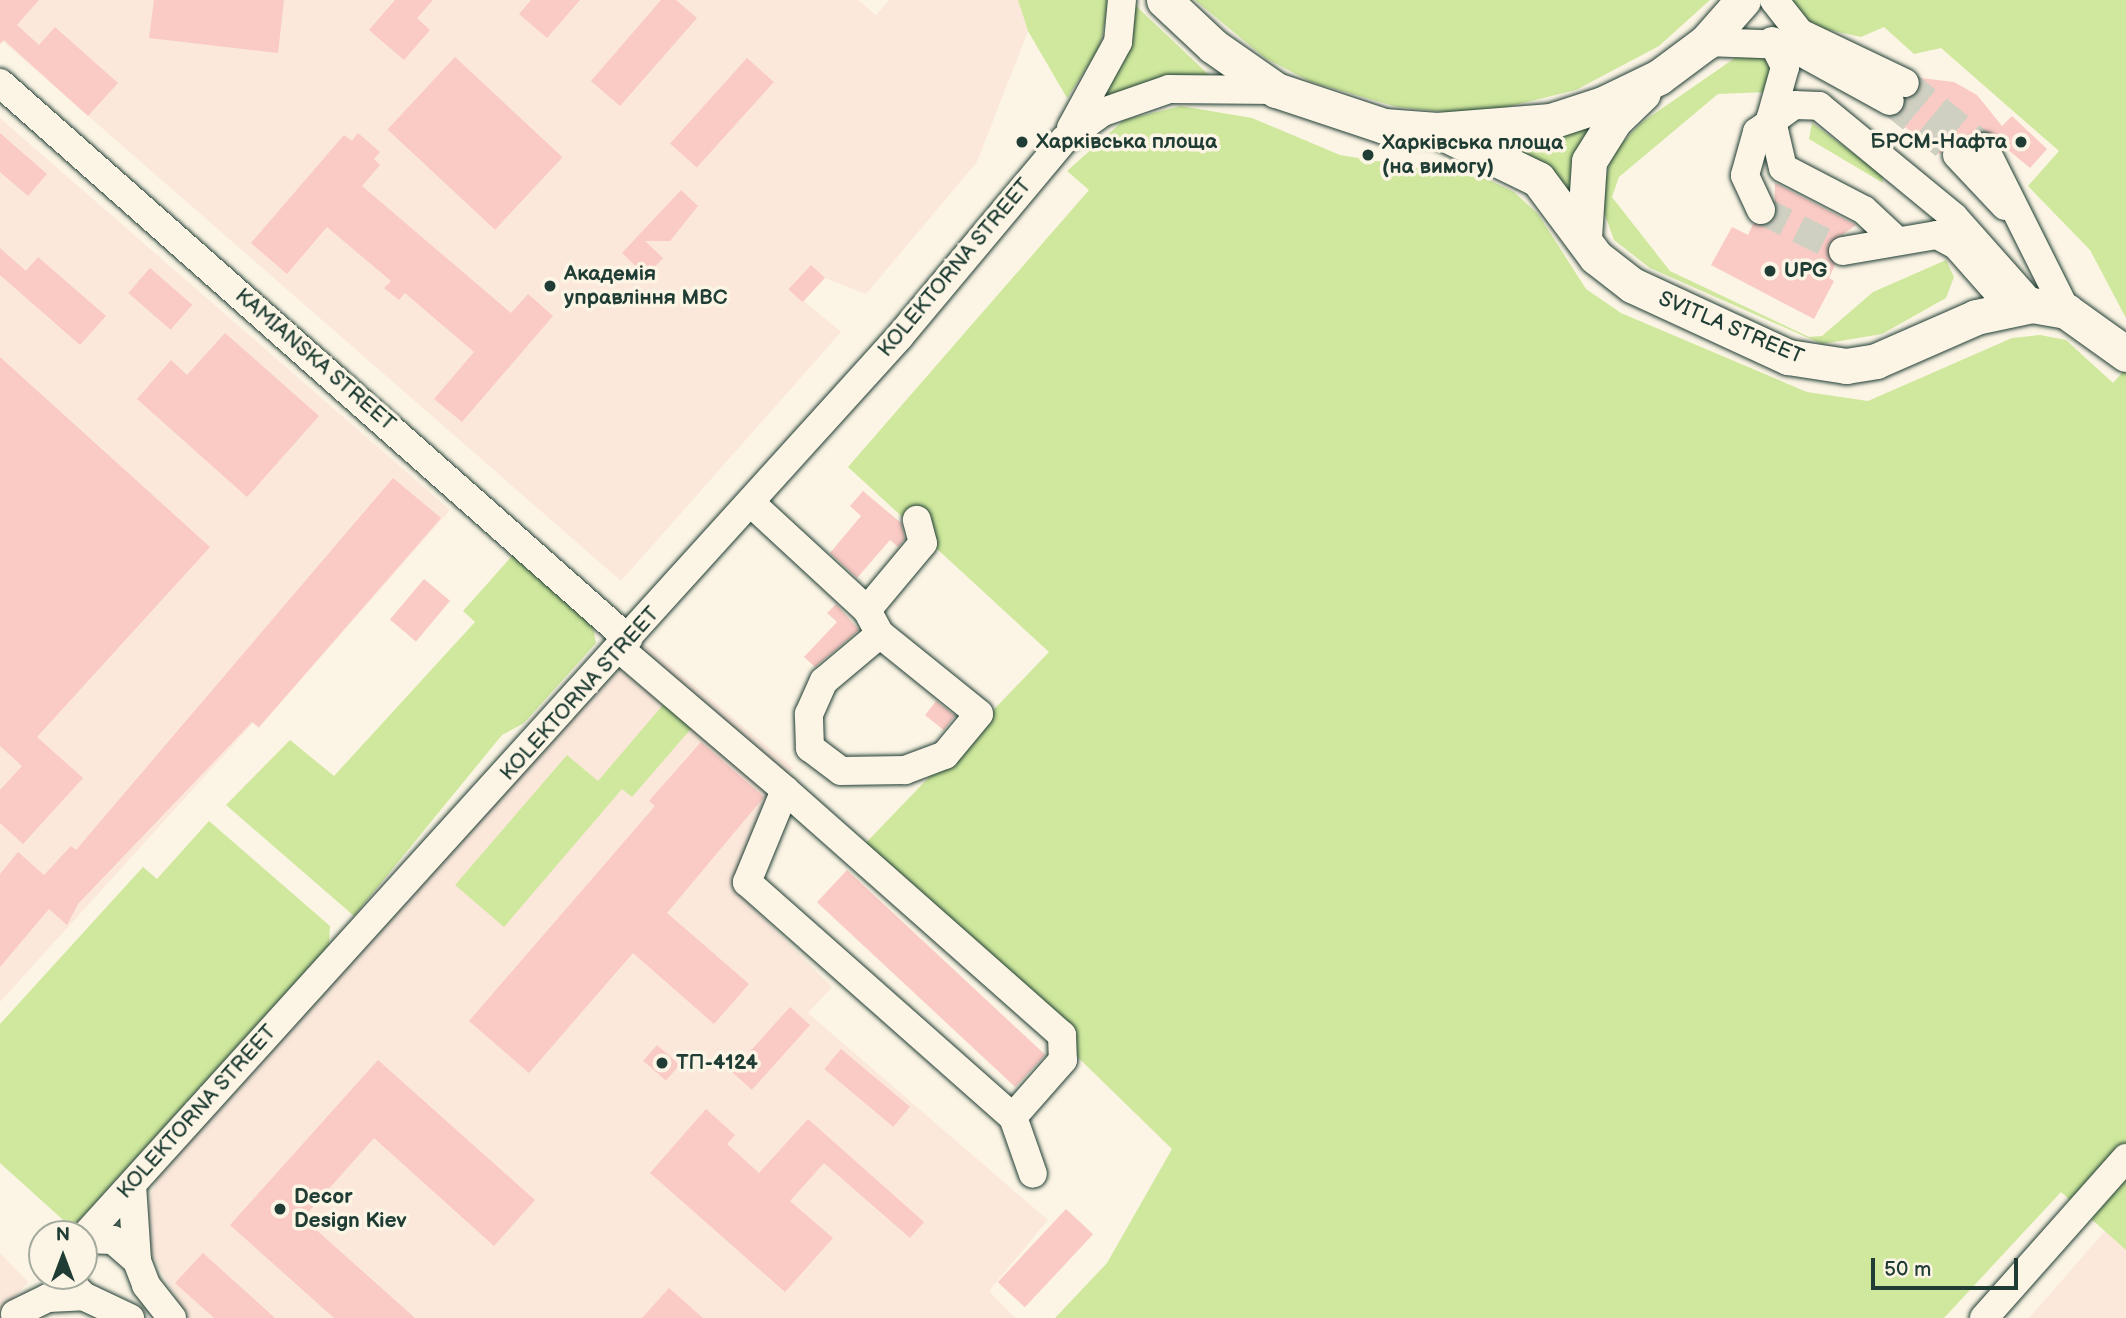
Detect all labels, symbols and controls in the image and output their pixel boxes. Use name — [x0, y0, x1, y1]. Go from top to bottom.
place label: Харківська площа — [1036, 129, 1217, 155]
place label: БРСМ-Нафта — [1870, 129, 2007, 155]
place label: Харківська площа (на вимогу) — [1382, 130, 1563, 180]
marker: Харківська площа — [1014, 134, 1030, 150]
marker: БРСМ-Нафта — [2013, 134, 2029, 150]
marker: Харківська площа (на вимогу) — [1360, 147, 1376, 163]
street label: KOLEKTORNA STREET — [873, 174, 1037, 362]
place label: UPG — [1784, 258, 1828, 284]
place label: Академія управління МВС — [564, 261, 727, 311]
marker: UPG — [1762, 263, 1778, 279]
marker: Академія управління МВС — [542, 278, 558, 294]
street label: KAMIANSKA STREET — [230, 283, 400, 437]
street label: SVITLA STREET — [1654, 286, 1808, 370]
street label: KOLEKTORNA STREET — [495, 602, 665, 786]
street label: KOLEKTORNA STREET — [112, 1020, 282, 1204]
place label: ТП-4124 — [676, 1050, 758, 1076]
marker: ТП-4124 — [654, 1055, 670, 1071]
place label: Decor Design Kiev — [294, 1184, 407, 1234]
marker: Decor Design Kiev — [272, 1201, 288, 1217]
north arrow — [28, 1220, 98, 1290]
text: N — [56, 1224, 70, 1247]
scale bar — [1874, 1244, 2021, 1288]
text: 50 m — [1884, 1257, 1931, 1282]

